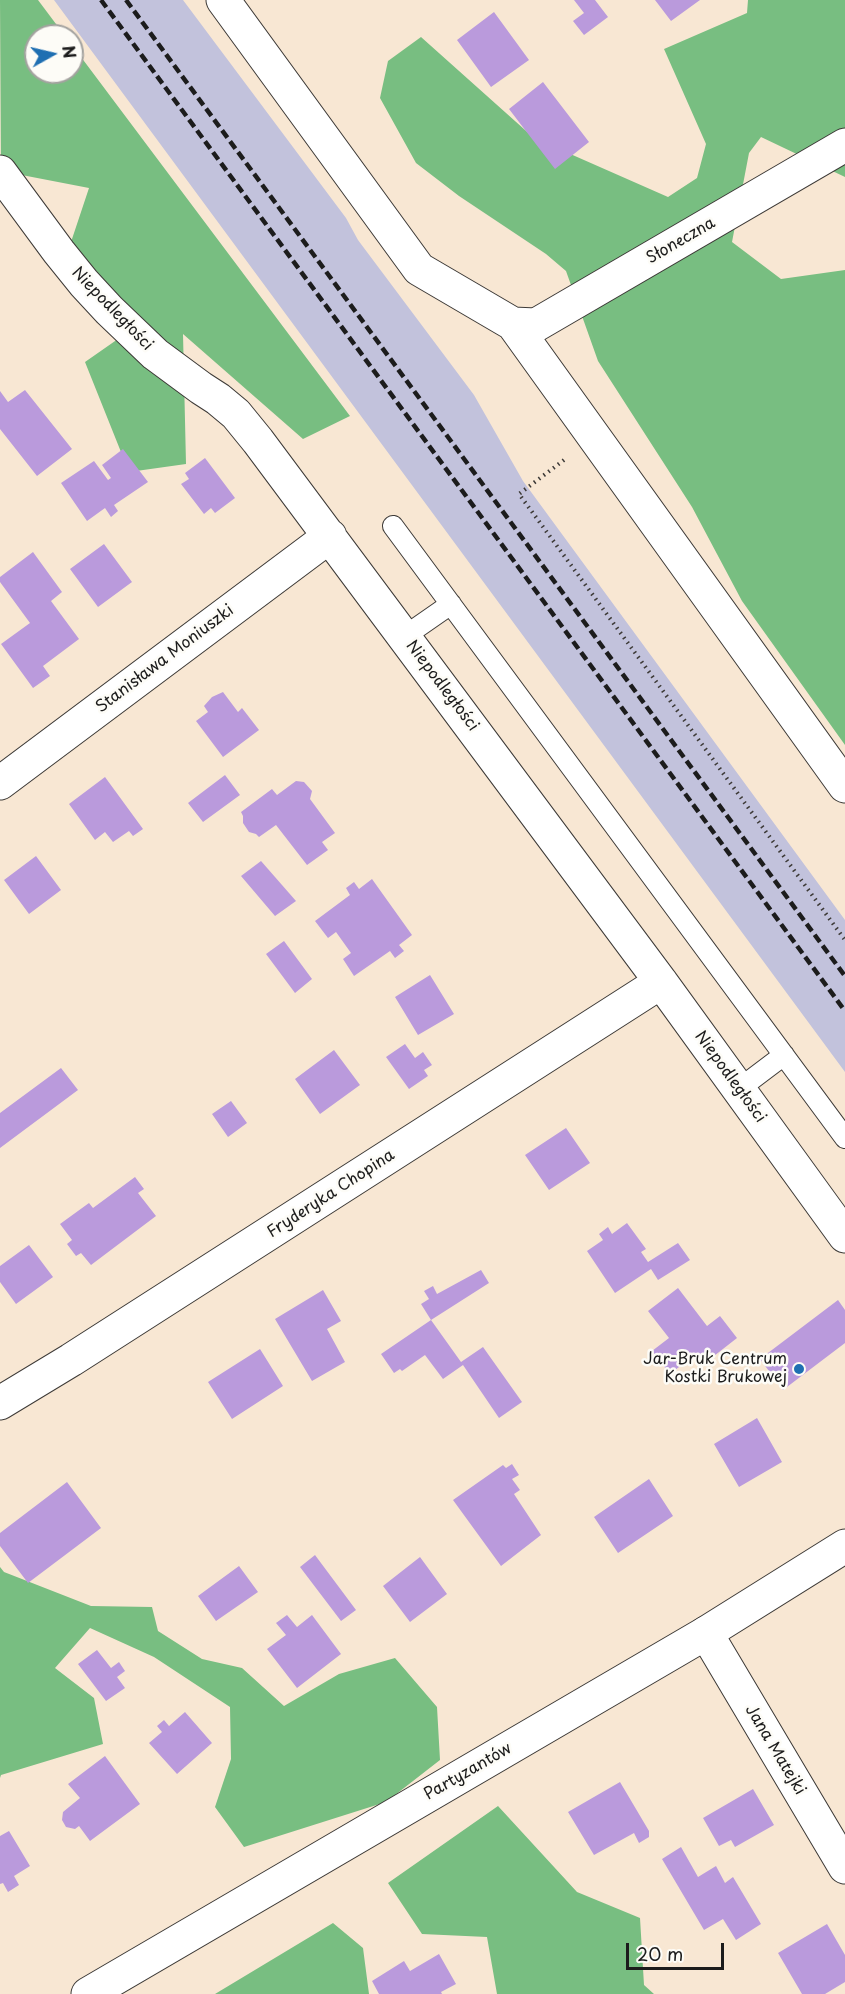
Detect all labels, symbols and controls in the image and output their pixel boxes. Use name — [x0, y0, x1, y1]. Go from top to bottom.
north arrow — [24, 24, 84, 84]
text: N — [57, 44, 83, 60]
street label: Słoneczna — [643, 214, 719, 268]
street label: Niepodległości — [67, 263, 157, 355]
street label: Stanisława Moniuszki — [92, 601, 238, 717]
street label: Niepodległości — [402, 637, 482, 735]
street label: Niepodległości — [690, 1027, 770, 1127]
street label: Fryderyka Chopina — [264, 1146, 398, 1242]
place label: Jar-Bruk Centrum Kostki Brukowej — [643, 1350, 787, 1388]
marker: Jar-Bruk Centrum Kostki Brukowej — [792, 1362, 806, 1376]
street label: Jana Matejki — [741, 1701, 809, 1799]
street label: Partyzantów — [421, 1739, 515, 1805]
scale bar — [629, 1931, 726, 1969]
text: 20 m — [637, 1940, 683, 1967]

